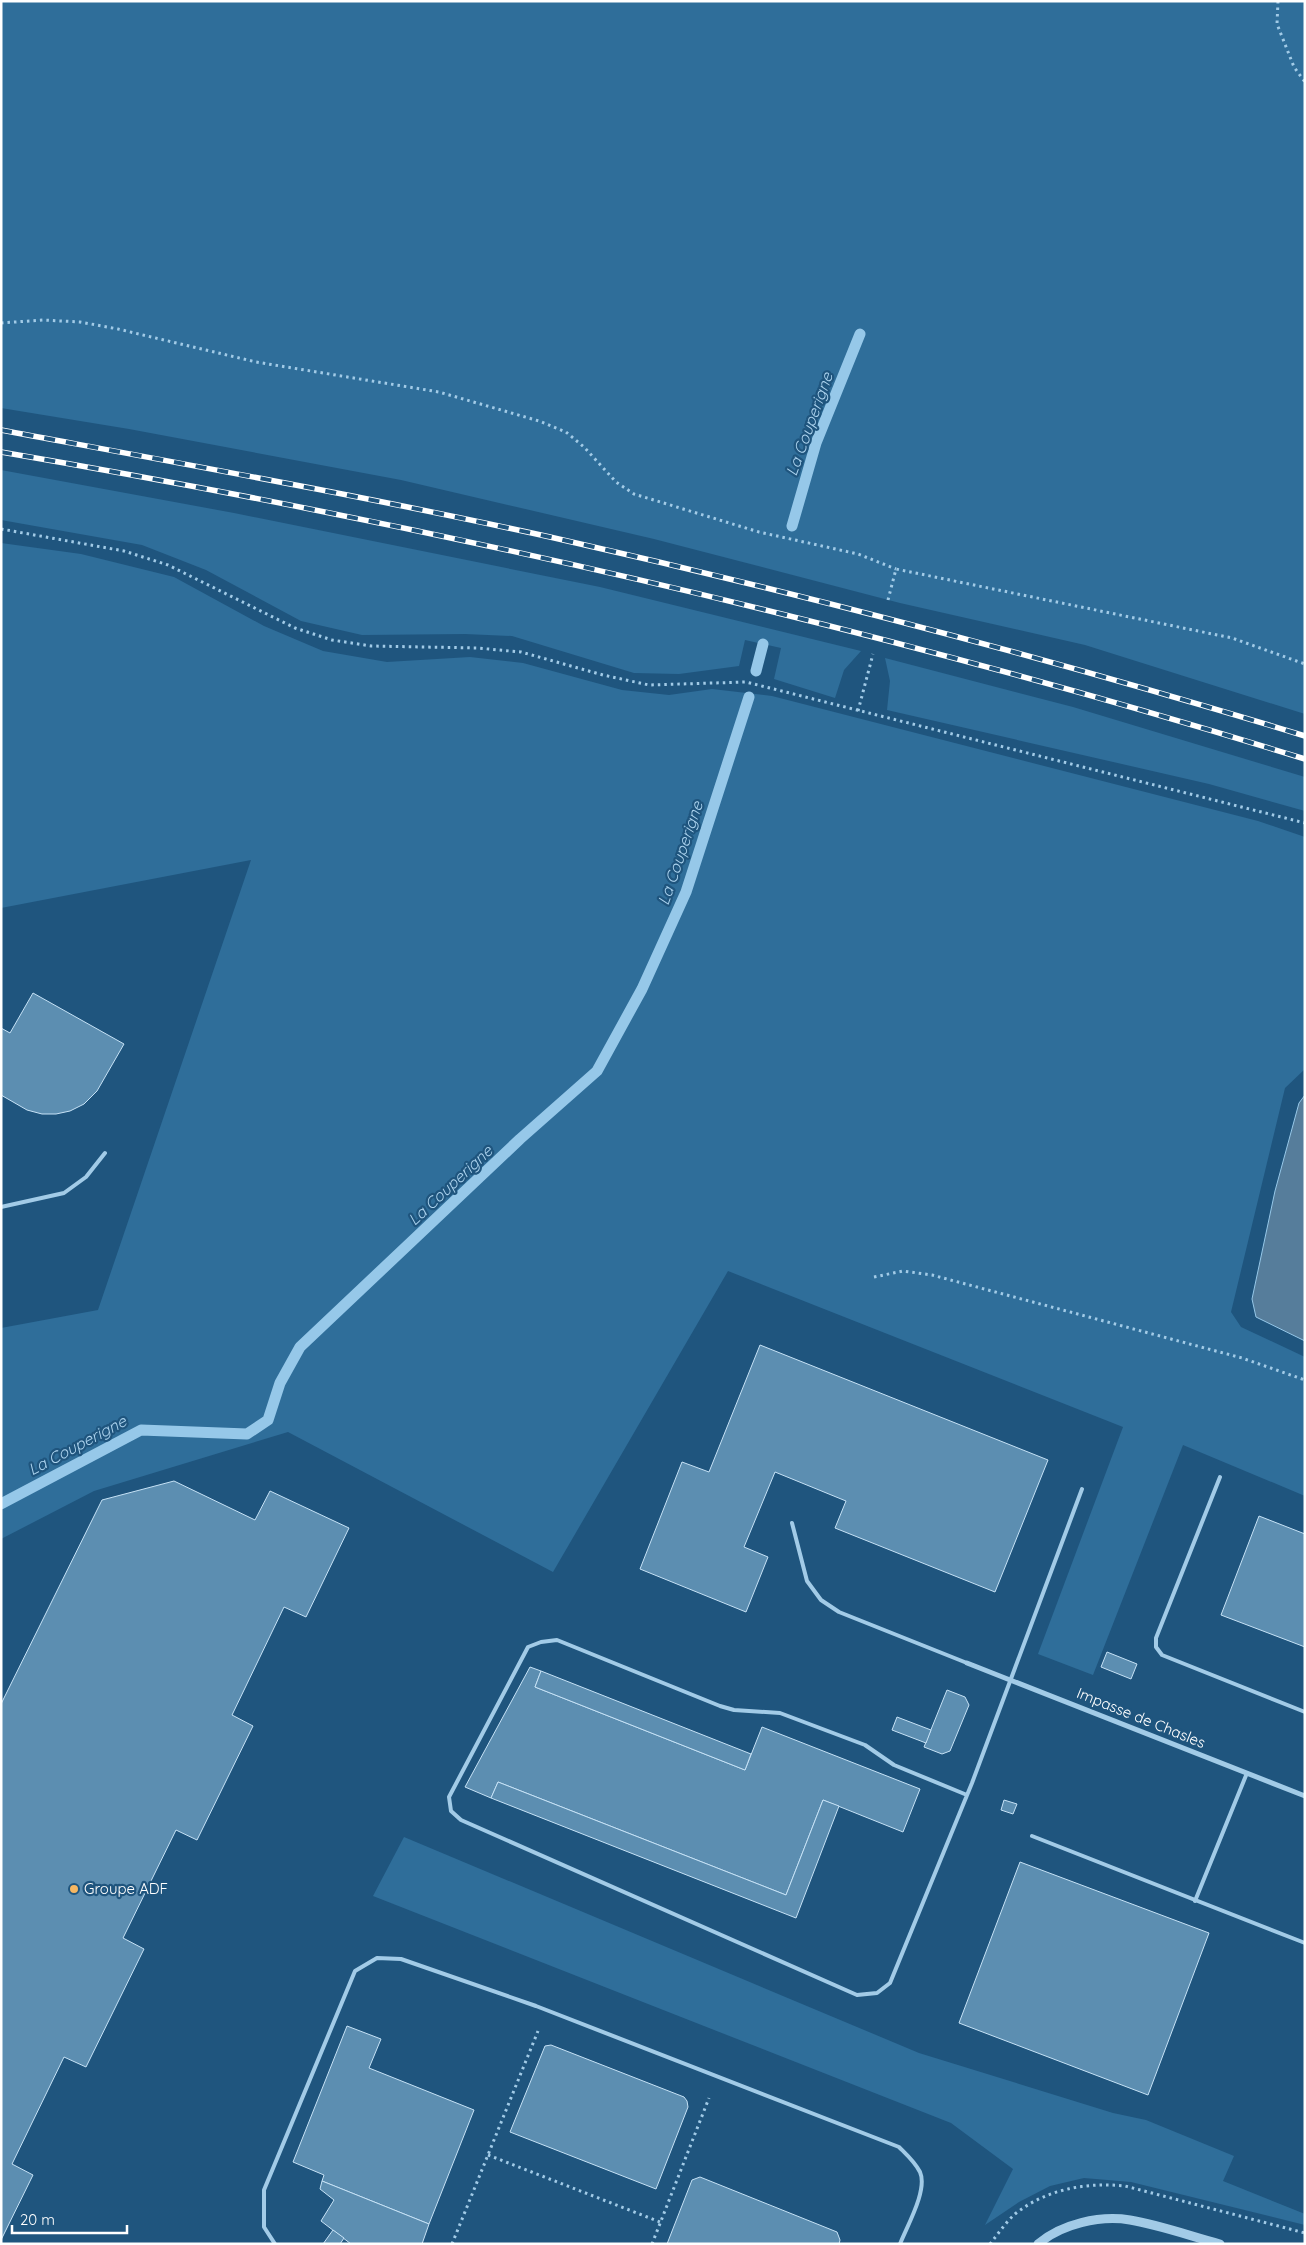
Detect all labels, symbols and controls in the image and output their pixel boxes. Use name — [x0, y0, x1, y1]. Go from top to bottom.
water label: La Couperigne — [781, 369, 837, 478]
water label: La Couperigne — [653, 798, 707, 907]
water label: La Couperigne — [404, 1140, 497, 1229]
water label: La Couperigne — [24, 1410, 130, 1479]
street label: Impasse de Chasles — [1074, 1683, 1208, 1752]
place label: Groupe ADF — [84, 1879, 168, 1898]
marker: Groupe ADF — [68, 1883, 80, 1895]
scale bar — [12, 2202, 128, 2234]
text: 20 m — [20, 2210, 55, 2229]

